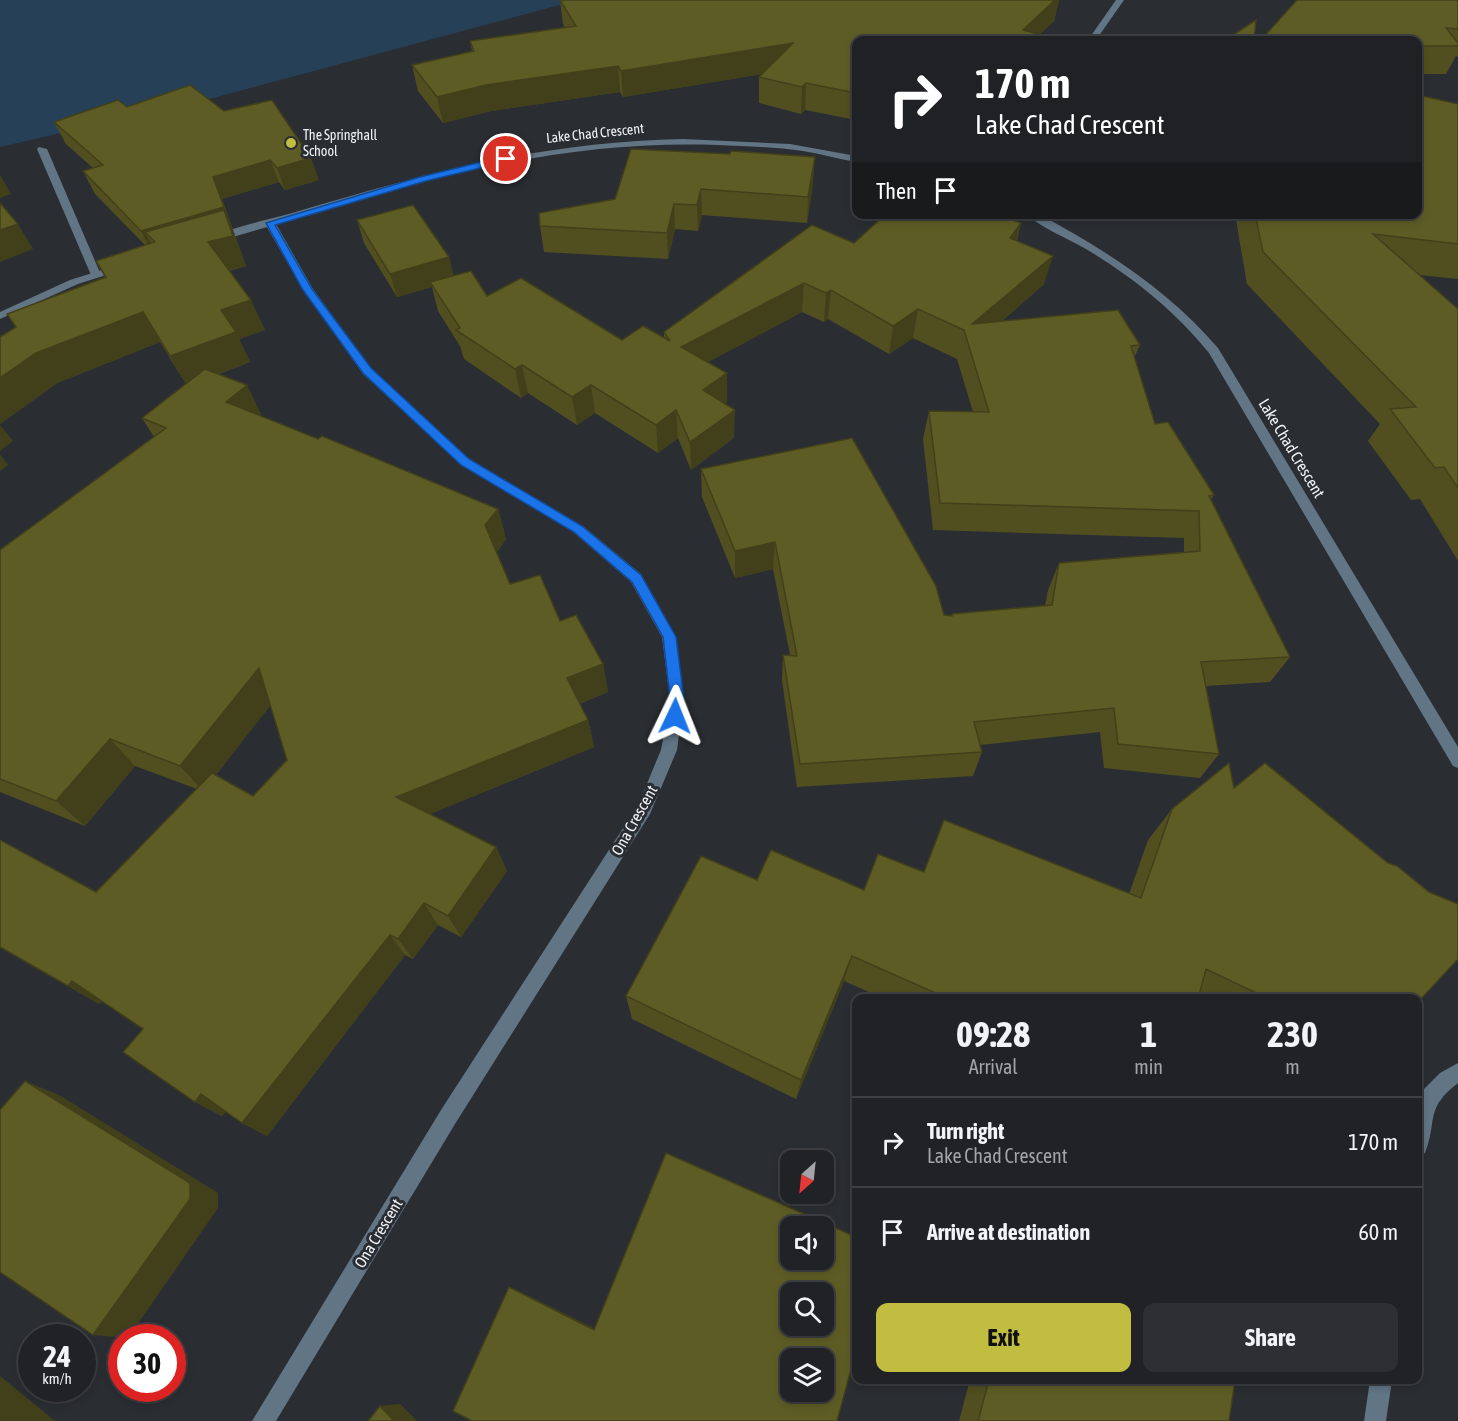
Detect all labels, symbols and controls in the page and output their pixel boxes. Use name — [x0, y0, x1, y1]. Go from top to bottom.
text: 170 m — [975, 59, 1070, 107]
icon: right — [876, 60, 954, 138]
text: Lake Chad Crescent — [975, 109, 1165, 140]
street label: Lake Chad Crescent — [545, 120, 645, 146]
place label: The Springhall School — [303, 127, 378, 159]
pin — [480, 133, 531, 184]
marker: The Springhall School — [284, 136, 298, 150]
icon: arrive — [489, 142, 522, 175]
icon: arrive — [929, 174, 962, 207]
text: Then — [876, 178, 917, 204]
street label: Lake Chad Crescent — [1255, 395, 1329, 501]
position arrow — [643, 684, 707, 748]
street label: Ona Crescent — [607, 782, 661, 858]
text: 09:28 — [956, 1013, 1030, 1055]
text: 1 — [1140, 1013, 1157, 1055]
text: 230 — [1267, 1013, 1318, 1055]
text: Arrival — [969, 1055, 1018, 1078]
text: min — [1134, 1055, 1163, 1078]
text: m — [1285, 1055, 1300, 1078]
text: Turn right — [927, 1118, 1004, 1144]
icon: right — [876, 1126, 909, 1159]
text: 170 m — [1348, 1129, 1398, 1155]
text: Lake Chad Crescent — [927, 1144, 1067, 1167]
north arrow — [780, 1150, 834, 1204]
map controls — [780, 1150, 834, 1402]
street label: Ona Crescent — [350, 1195, 406, 1271]
button: sound — [780, 1216, 834, 1270]
icon: arrive — [876, 1216, 909, 1249]
text: Arrive at destination — [927, 1219, 1090, 1245]
text: 60 m — [1358, 1219, 1398, 1245]
button: search — [780, 1282, 834, 1336]
button: Exit — [876, 1303, 1131, 1372]
button: Share — [1143, 1303, 1398, 1372]
speed limit sign: 30 — [108, 1324, 186, 1402]
text: 24 — [43, 1339, 71, 1373]
button: layers — [780, 1348, 834, 1402]
text: km/h — [42, 1370, 72, 1387]

